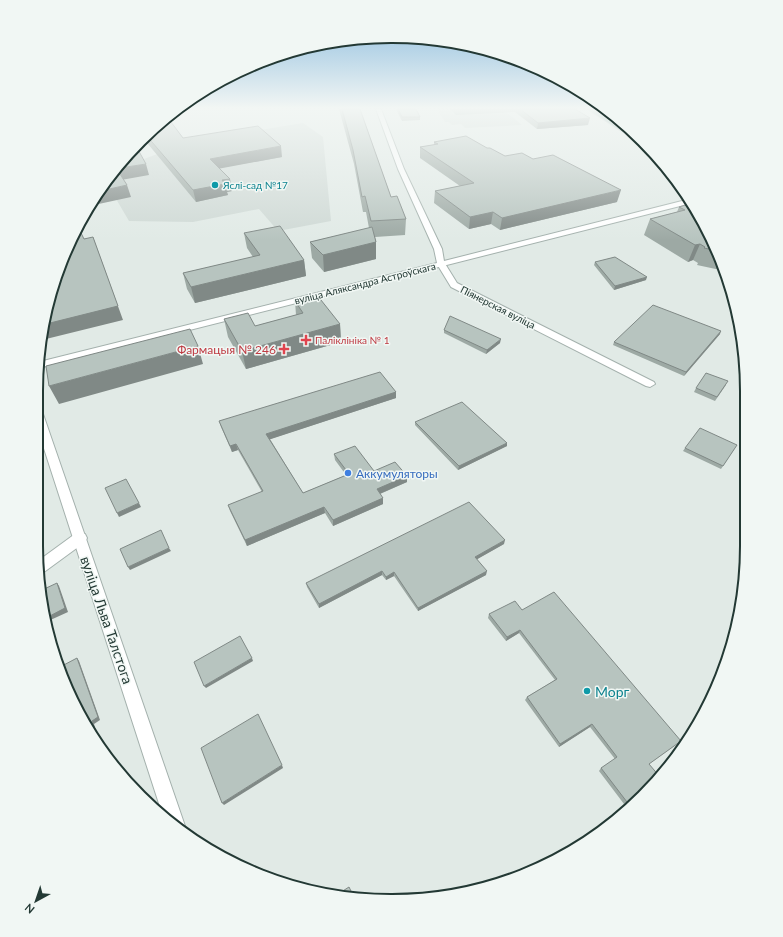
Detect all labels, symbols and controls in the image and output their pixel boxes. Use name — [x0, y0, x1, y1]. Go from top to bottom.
place label: Яслі-сад №17 — [222, 179, 288, 191]
marker: Яслі-сад №17 — [210, 180, 220, 190]
street label: вуліца Аляксандра Астроўскага — [293, 260, 437, 306]
street label: Піянерская вуліца — [459, 283, 537, 331]
marker: Паліклініка № 1 — [300, 334, 312, 346]
place label: Паліклініка № 1 — [315, 334, 390, 346]
place label: Фармацыя № 246 — [177, 342, 276, 357]
marker: Фармацыя № 246 — [279, 344, 289, 354]
place label: Аккумуляторы — [356, 466, 438, 481]
marker: Аккумуляторы — [343, 468, 353, 478]
street label: вуліца Льва Талстога — [77, 554, 137, 686]
place label: Морг — [595, 683, 630, 700]
marker: Морг — [582, 686, 592, 696]
north arrow — [16, 881, 56, 921]
text: N — [22, 901, 37, 917]

